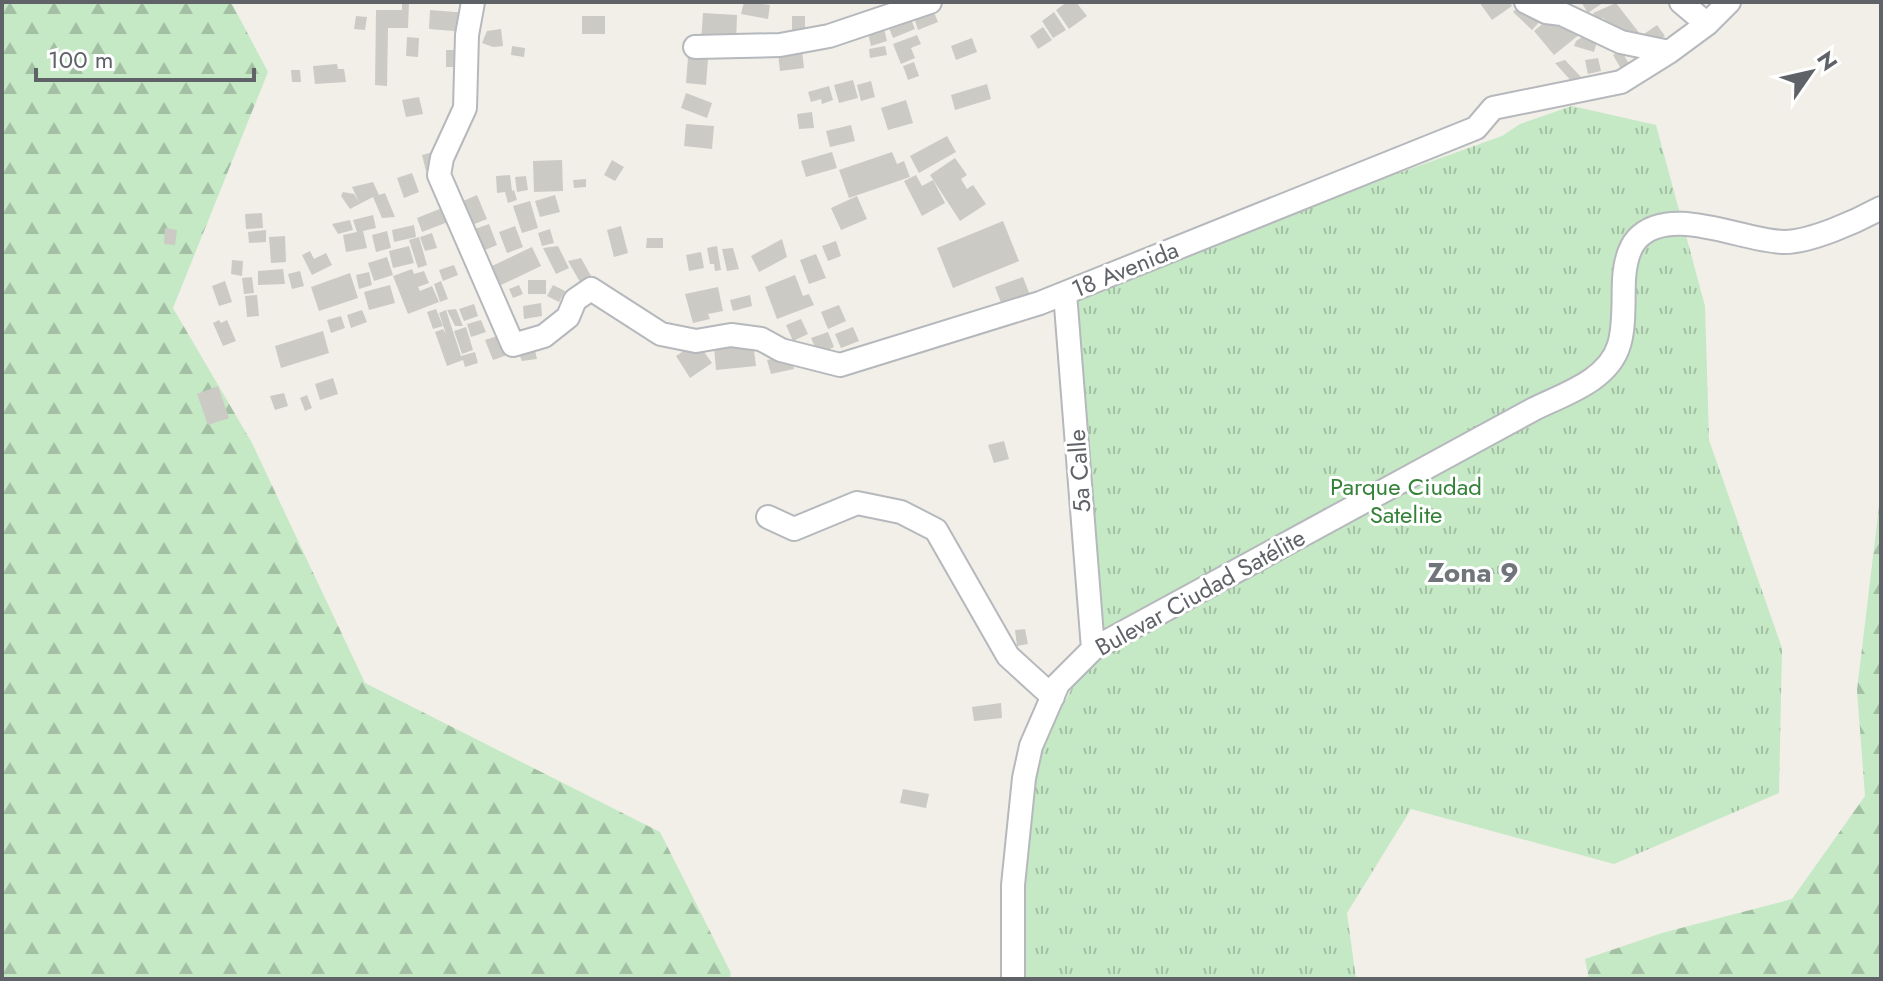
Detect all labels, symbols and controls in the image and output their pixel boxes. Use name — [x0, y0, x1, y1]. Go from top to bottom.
scale bar — [36, 32, 254, 82]
north arrow — [1771, 32, 1851, 112]
text: 100 m — [48, 42, 114, 77]
text: N — [1809, 45, 1846, 77]
street label: 18 Avenida — [1066, 232, 1184, 306]
street label: 5a Calle — [1059, 428, 1099, 514]
park label: Parque Ciudad Satelite — [1330, 469, 1482, 532]
street label: Bulevar Ciudad Satélite — [1089, 520, 1311, 664]
district label: Zona 9 — [1427, 552, 1519, 593]

